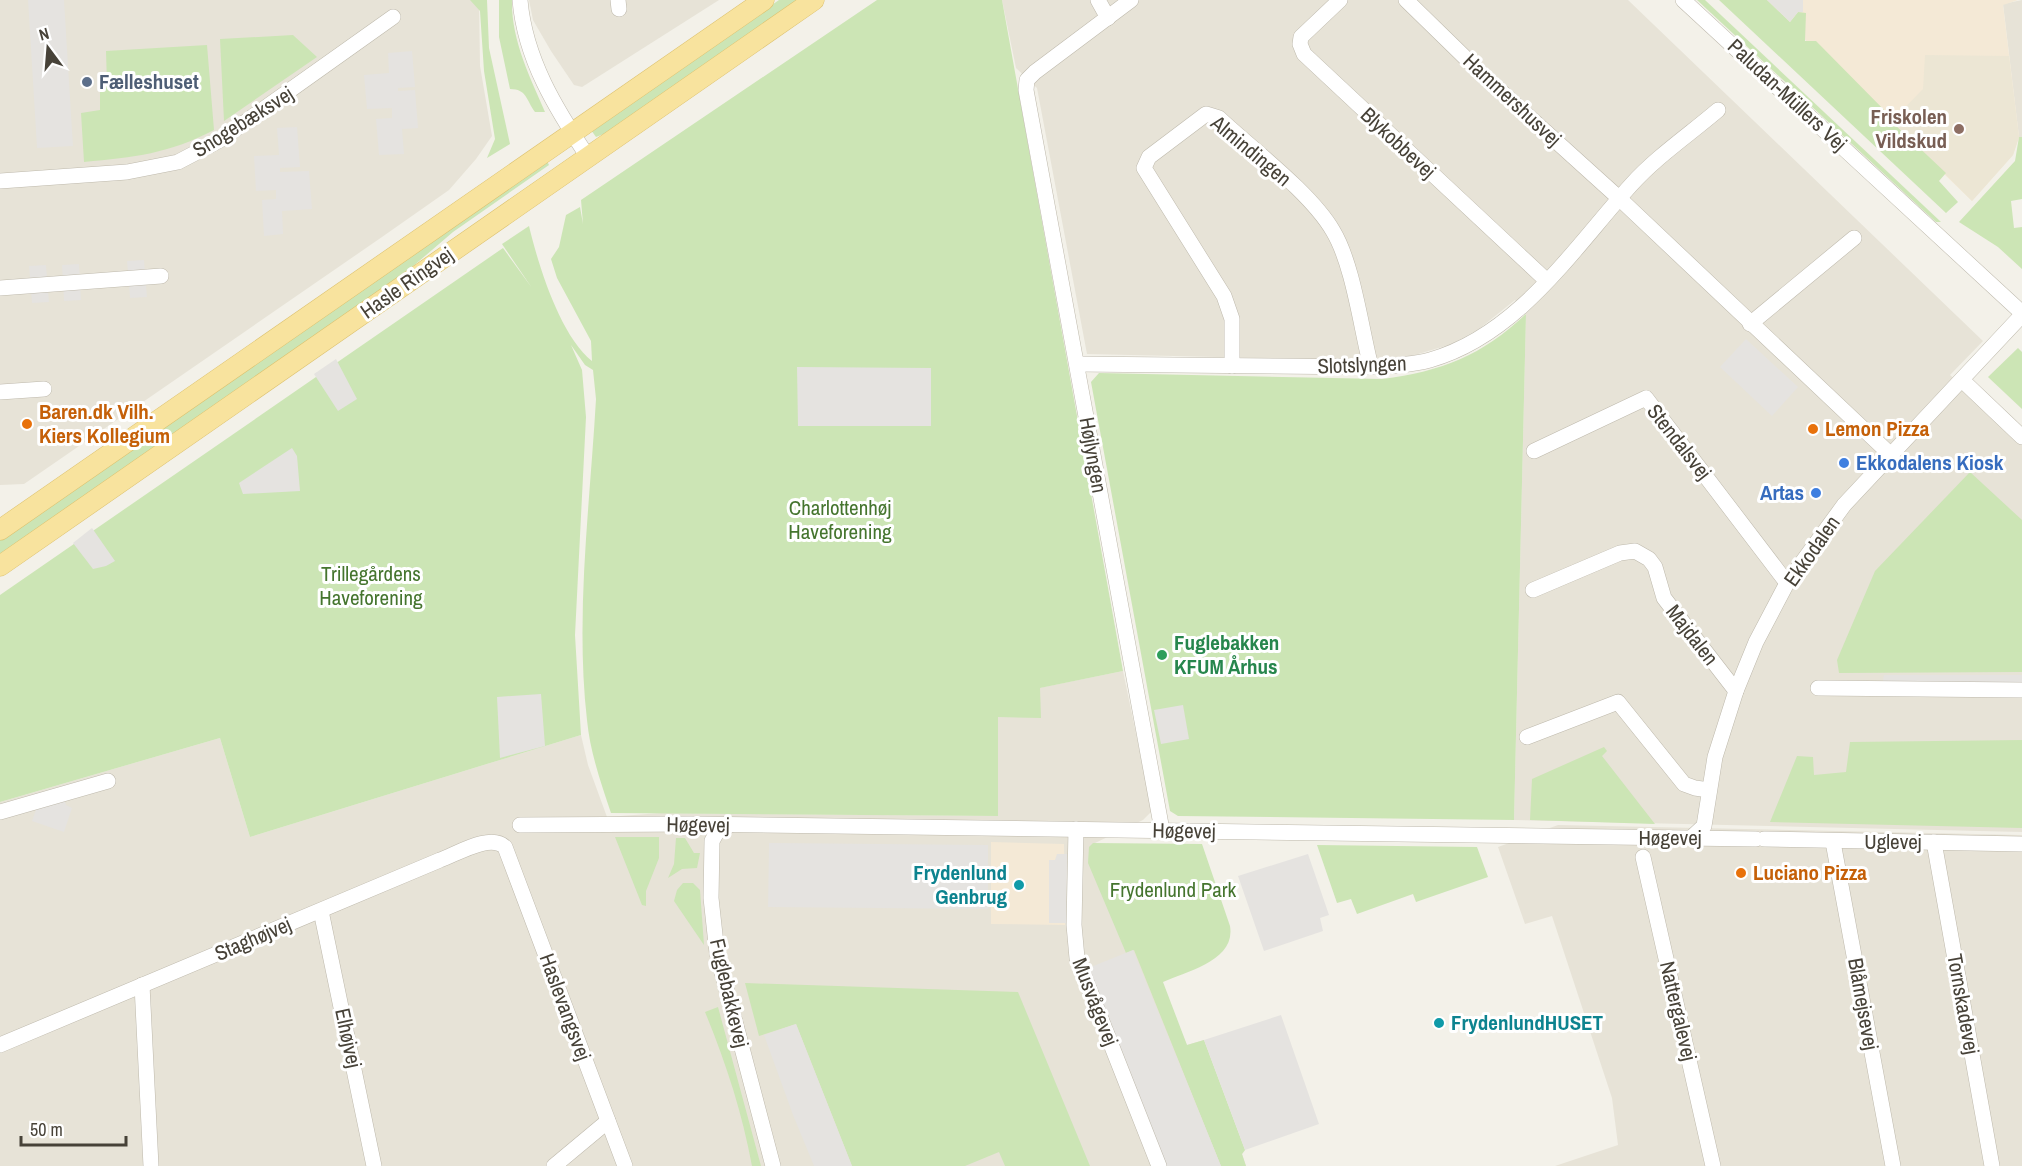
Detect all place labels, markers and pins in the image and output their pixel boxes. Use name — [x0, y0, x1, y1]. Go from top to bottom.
place label: Fælleshuset — [99, 67, 199, 96]
marker: Fælleshuset — [80, 75, 94, 89]
place label: Friskolen Vildskud — [1870, 102, 1947, 155]
marker: Friskolen Vildskud — [1952, 122, 1966, 136]
place label: Baren.dk Vilh. Kiers Kollegium — [39, 397, 170, 450]
place label: Lemon Pizza — [1825, 414, 1930, 443]
marker: Baren.dk Vilh. Kiers Kollegium — [20, 417, 34, 431]
marker: Lemon Pizza — [1806, 422, 1820, 436]
place label: Ekkodalens Kiosk — [1856, 448, 2004, 477]
marker: Ekkodalens Kiosk — [1837, 456, 1851, 470]
place label: Artas — [1760, 478, 1804, 507]
marker: Artas — [1809, 486, 1823, 500]
place label: Fuglebakken KFUM Århus — [1174, 628, 1279, 681]
marker: Fuglebakken KFUM Århus — [1155, 648, 1169, 662]
place label: Frydenlund Genbrug — [913, 858, 1007, 911]
place label: Luciano Pizza — [1753, 858, 1867, 887]
marker: Luciano Pizza — [1734, 866, 1748, 880]
marker: Frydenlund Genbrug — [1012, 878, 1026, 892]
place label: FrydenlundHUSET — [1451, 1008, 1604, 1037]
marker: FrydenlundHUSET — [1432, 1016, 1446, 1030]

